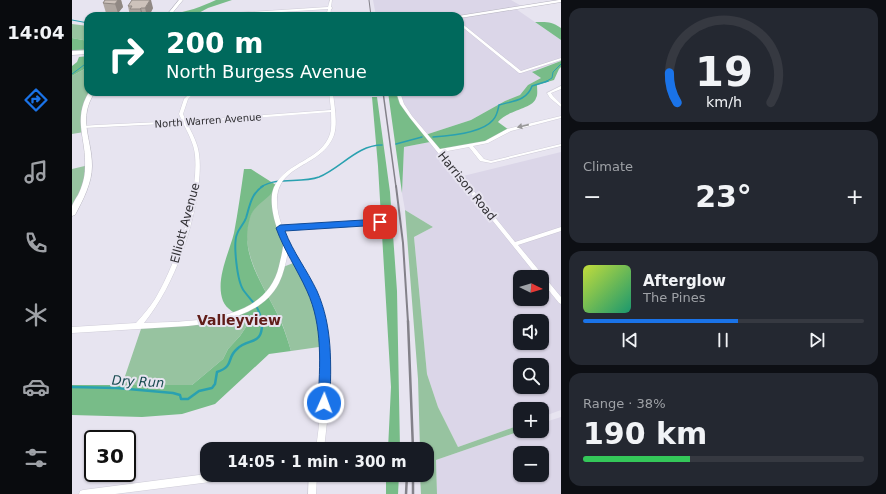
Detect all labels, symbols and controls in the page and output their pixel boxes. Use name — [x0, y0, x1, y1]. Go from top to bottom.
text: 14:04 — [7, 22, 65, 43]
text: 200 m — [166, 27, 263, 60]
icon: right — [100, 28, 152, 80]
text: 19 — [695, 47, 752, 96]
text: North Burgess Avenue — [166, 61, 367, 82]
icon: directions — [22, 86, 50, 114]
text: km/h — [705, 93, 742, 109]
street label: North Warren Avenue — [154, 111, 262, 130]
one-way arrow — [517, 124, 529, 130]
street label: Harrison Road — [435, 149, 499, 223]
icon: music — [22, 158, 50, 186]
text: Climate — [583, 159, 633, 174]
text: 23° — [695, 179, 752, 214]
street label: Elliott Avenue — [168, 181, 202, 265]
text: − — [583, 184, 601, 209]
text: + — [846, 184, 864, 209]
pin — [363, 205, 397, 239]
icon: arrive — [369, 211, 391, 233]
icon: phone — [22, 229, 50, 257]
north arrow — [513, 270, 549, 306]
map controls — [513, 270, 549, 482]
text: Afterglow — [643, 272, 726, 290]
text: The Pines — [643, 290, 706, 305]
icon: climate — [22, 301, 50, 329]
district label: Valleyview — [197, 312, 281, 328]
button: sound — [513, 314, 549, 350]
icon: previous — [619, 329, 641, 351]
icon: pause — [712, 329, 734, 351]
icon: next — [806, 329, 828, 351]
button: search — [513, 358, 549, 394]
icon: car — [22, 373, 50, 401]
water label: Dry Run — [111, 373, 165, 390]
position arrow — [303, 382, 345, 424]
text: Range · 38% — [583, 396, 666, 411]
button: + — [513, 402, 549, 438]
text: 190 km — [583, 416, 707, 451]
speed limit sign: 30 — [84, 430, 136, 482]
icon: filters — [22, 444, 50, 472]
button: − — [513, 446, 549, 482]
text: 14:05 · 1 min · 300 m — [227, 453, 407, 471]

